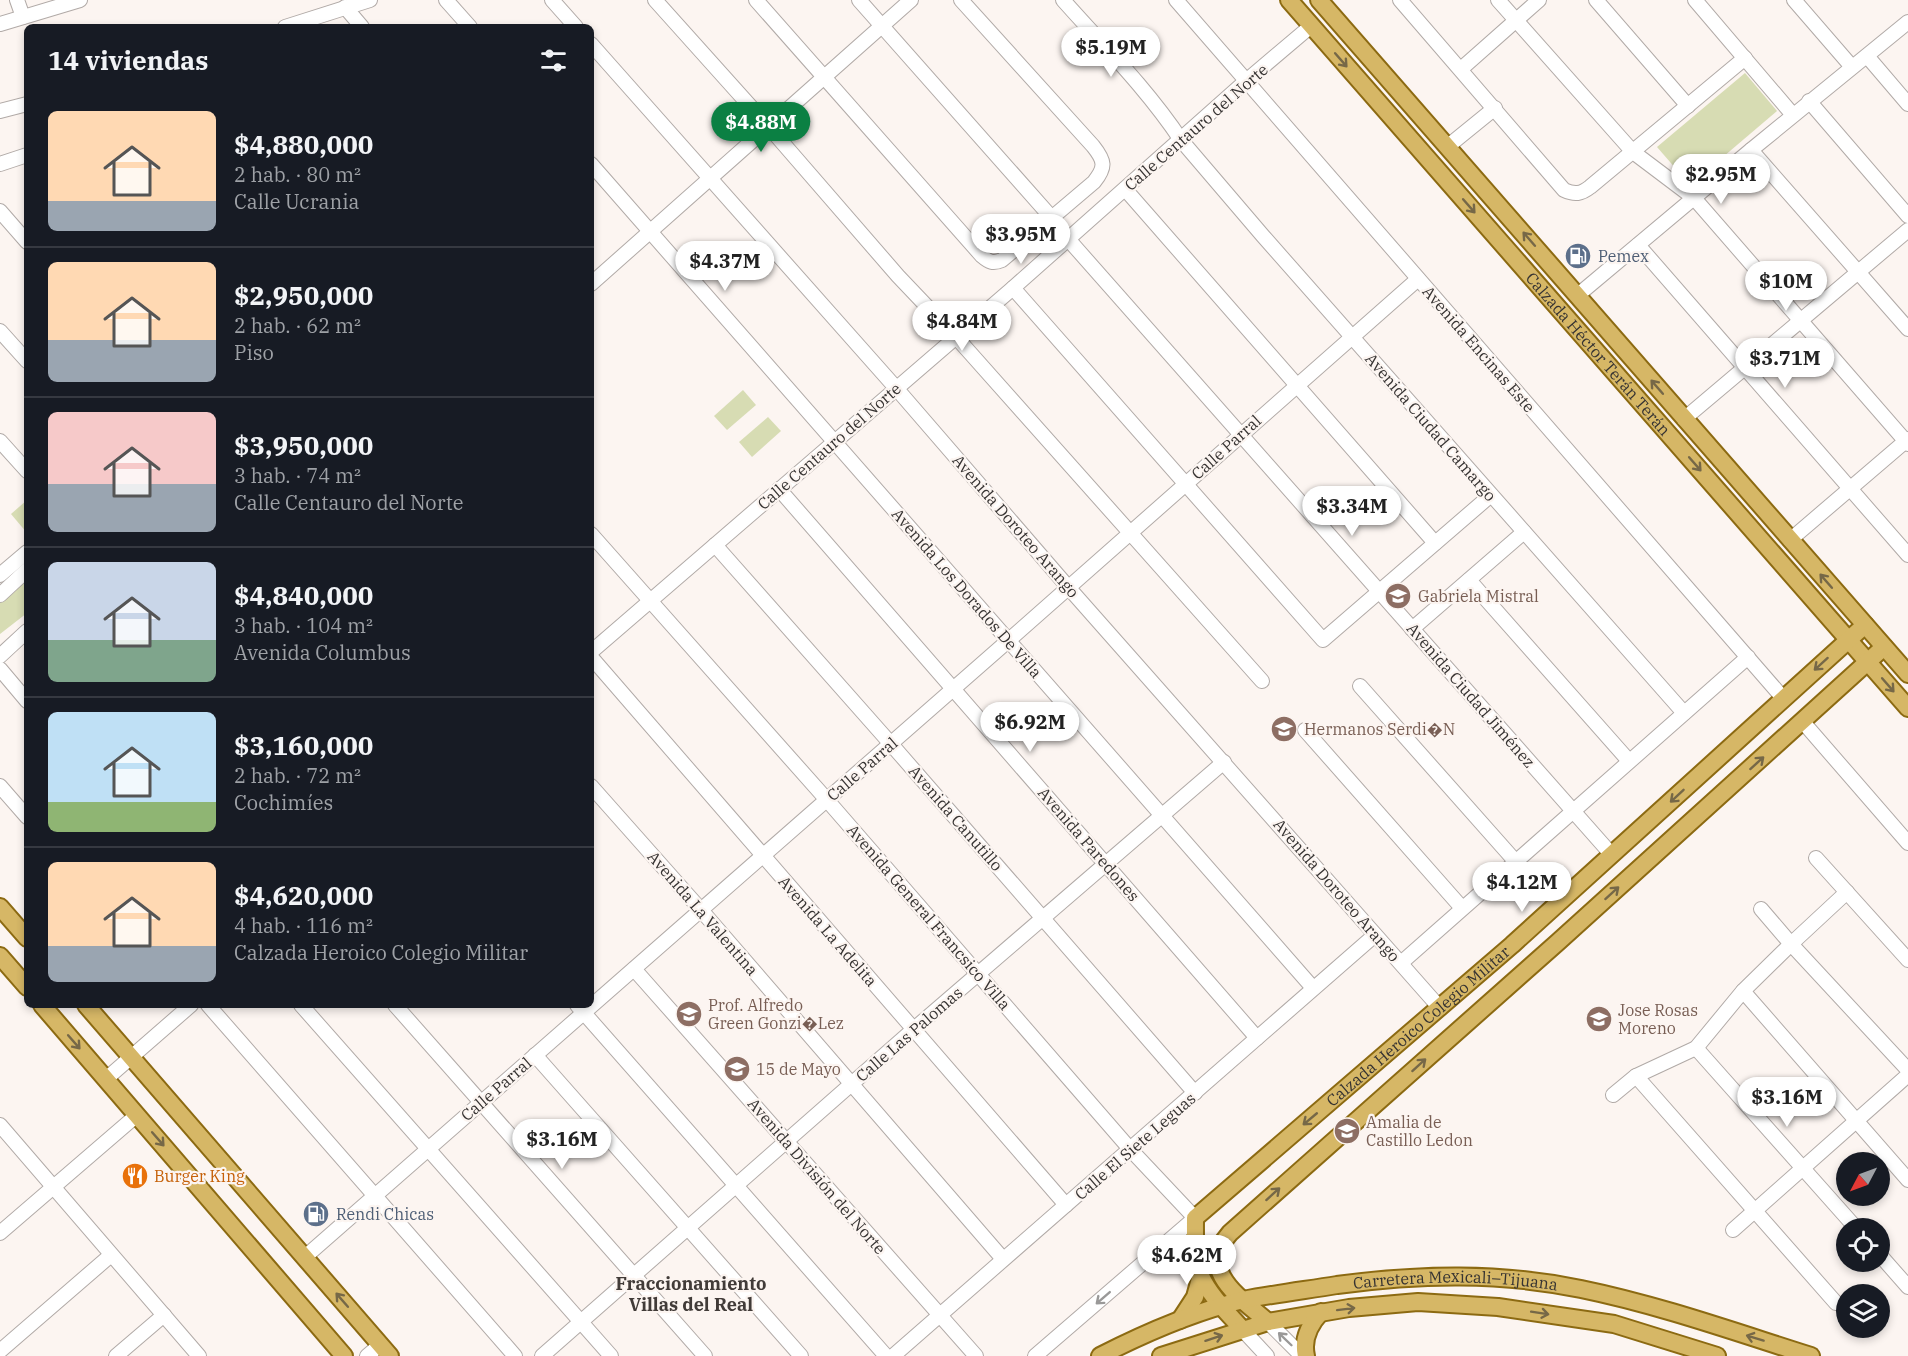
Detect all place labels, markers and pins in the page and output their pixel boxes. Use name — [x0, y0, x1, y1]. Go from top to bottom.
pin: $5.19M — [1062, 27, 1160, 78]
pin: $4.88M — [712, 102, 810, 153]
pin: $2.95M — [1672, 154, 1770, 205]
pin: $3.95M — [972, 214, 1070, 265]
pin: $4.37M — [676, 241, 774, 292]
fuel station icon: Pemex — [1563, 241, 1593, 271]
place label: Pemex — [1598, 246, 1649, 266]
pin: $10M — [1750, 261, 1822, 312]
pin: $4.84M — [913, 301, 1011, 352]
pin: $3.71M — [1736, 338, 1834, 389]
pin: $3.34M — [1303, 486, 1401, 537]
school or university icon: Gabriela Mistral — [1383, 581, 1413, 611]
place label: Gabriela Mistral — [1418, 586, 1539, 606]
pin: $6.92M — [981, 702, 1079, 753]
school or university icon: Hermanos Serdi�N — [1269, 714, 1299, 744]
place label: Hermanos Serdi�N — [1304, 719, 1455, 739]
pin: $4.12M — [1473, 862, 1571, 913]
place label: Prof. Alfredo Green Gonzi�Lez — [708, 995, 844, 1033]
school or university icon: Prof. Alfredo Green Gonzi�Lez — [674, 999, 704, 1029]
place label: Jose Rosas Moreno — [1618, 1000, 1698, 1038]
school or university icon: Jose Rosas Moreno — [1584, 1004, 1614, 1034]
school or university icon: 15 de Mayo — [722, 1054, 752, 1084]
place label: 15 de Mayo — [756, 1059, 841, 1079]
pin: $3.16M — [1738, 1077, 1836, 1128]
place label: Amalia de Castillo Ledon — [1366, 1112, 1473, 1150]
school or university icon: Amalia de Castillo Ledon — [1332, 1116, 1362, 1146]
pin: $3.16M — [513, 1119, 611, 1170]
restaurant icon: Burger King — [120, 1161, 150, 1191]
place label: Burger King — [154, 1166, 245, 1186]
fuel station icon: Rendi Chicas — [301, 1199, 331, 1229]
place label: Rendi Chicas — [336, 1204, 434, 1224]
pin: $4.62M — [1138, 1235, 1236, 1286]

